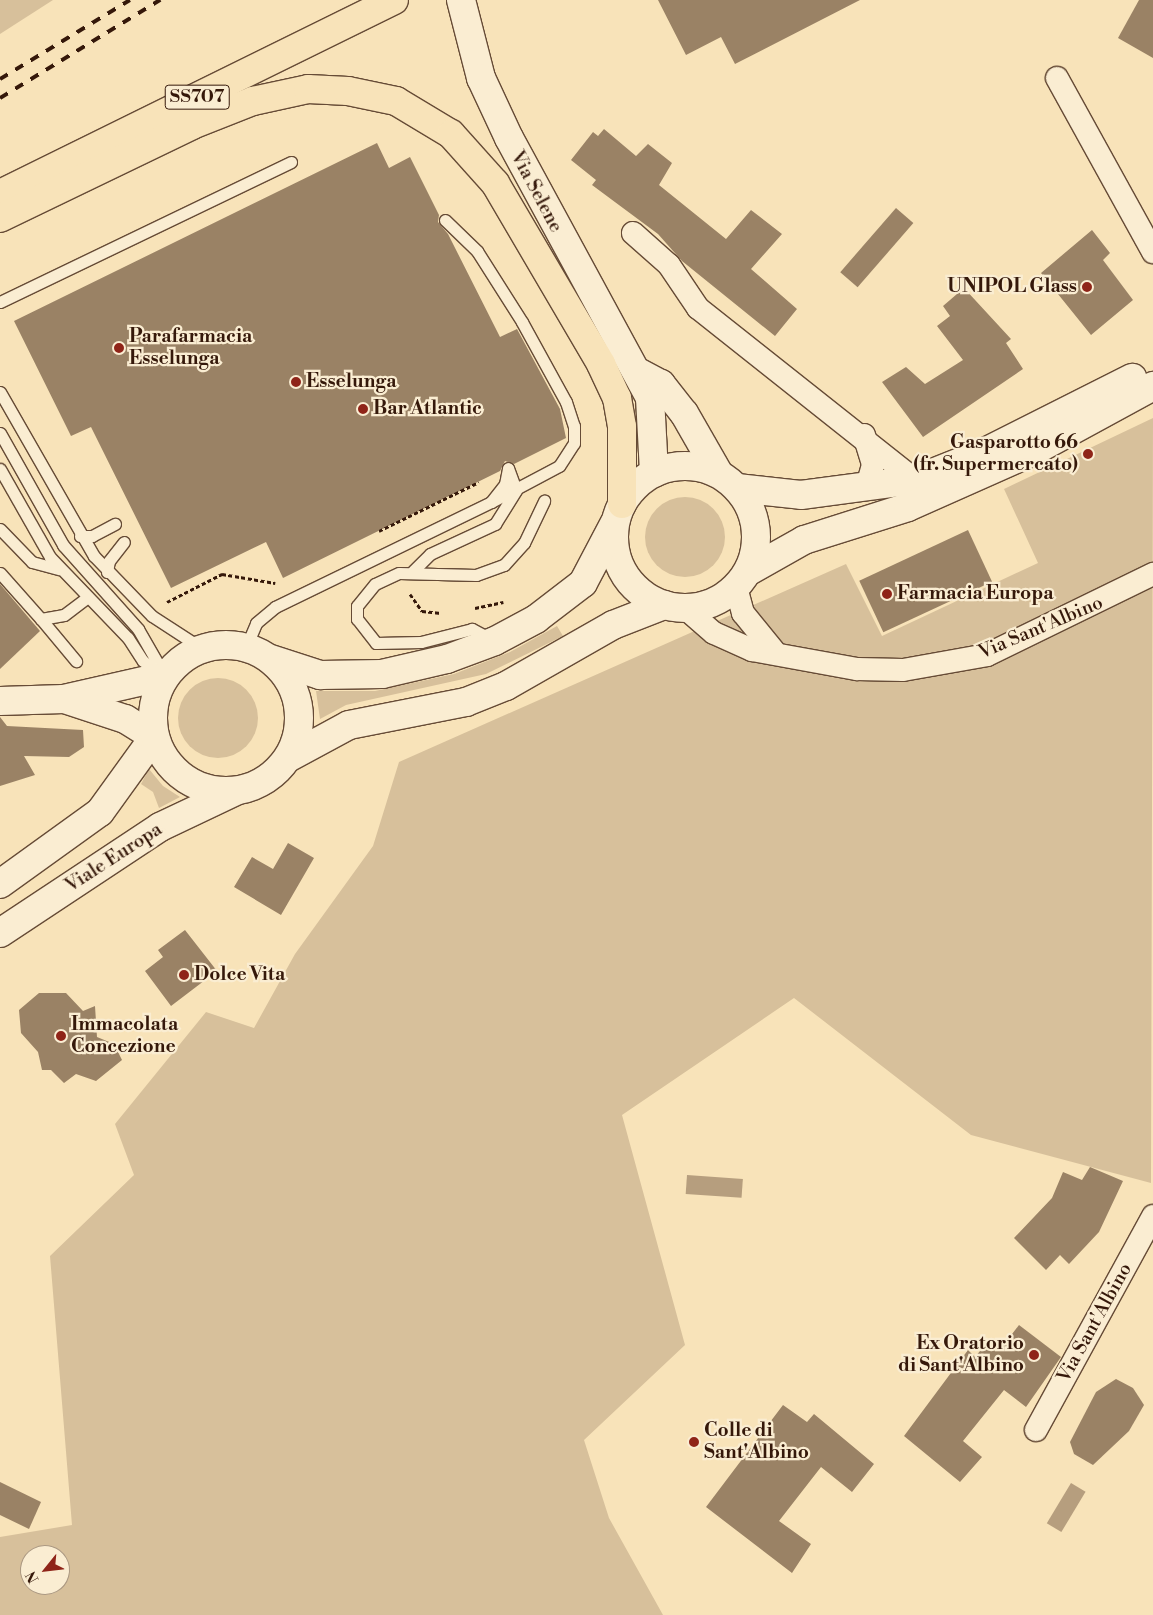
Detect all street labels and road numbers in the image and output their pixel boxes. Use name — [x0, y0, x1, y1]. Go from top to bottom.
road number: SS707 — [164, 81, 230, 112]
street label: Via Selene — [505, 147, 567, 237]
street label: Via Sant'Albino — [975, 592, 1107, 664]
street label: Viale Europa — [61, 818, 167, 898]
street label: Via Sant'Albino — [1053, 1259, 1137, 1387]

